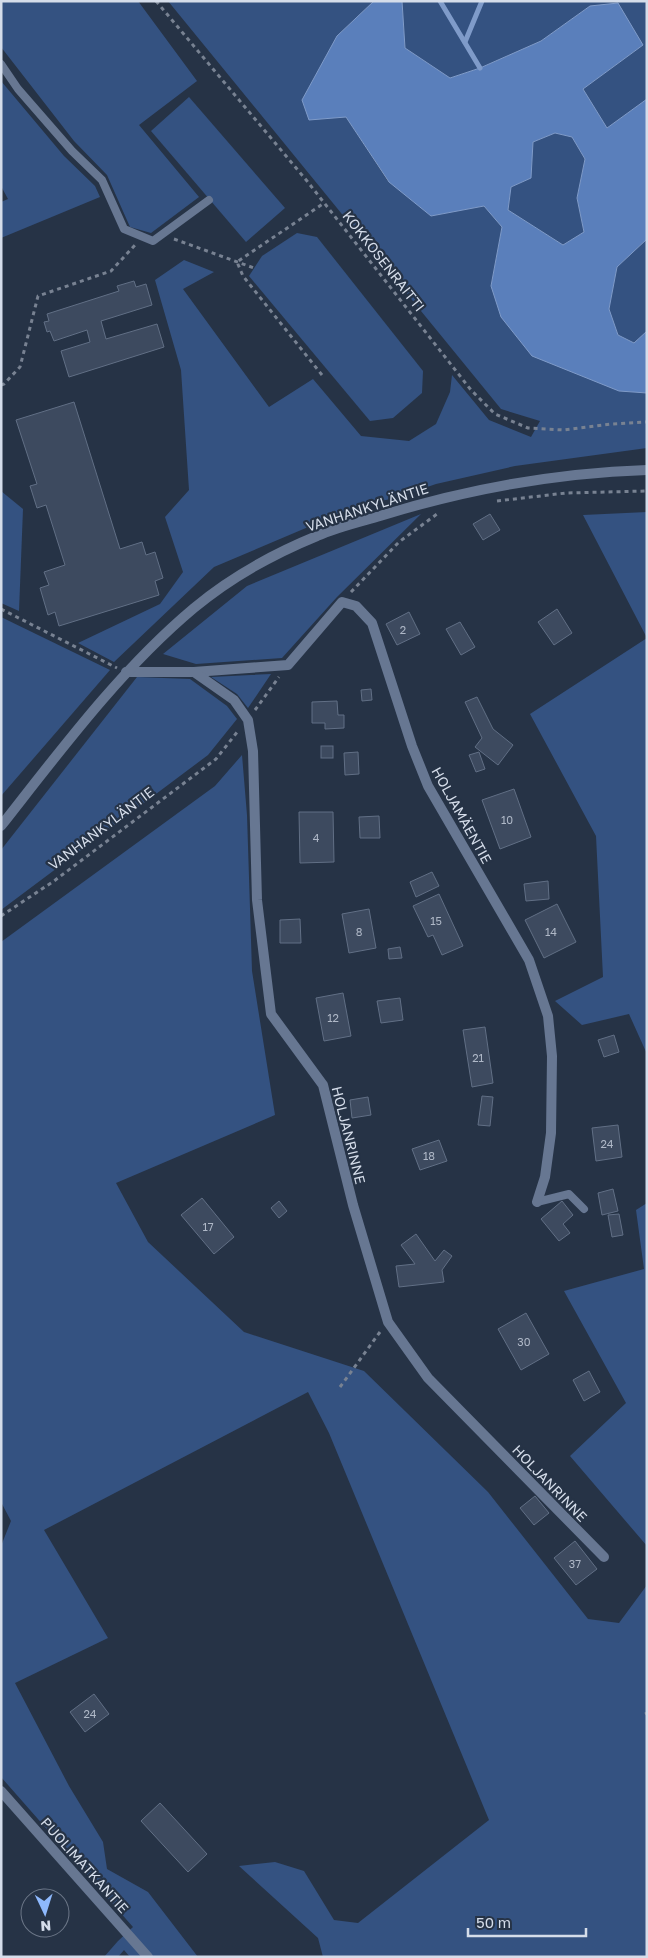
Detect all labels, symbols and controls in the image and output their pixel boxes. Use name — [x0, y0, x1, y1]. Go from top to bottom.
street label: KOKKOSENRAITTI — [339, 207, 429, 315]
street label: VANHANKYLÄNTIE — [304, 479, 430, 535]
house number: 2 — [400, 623, 406, 636]
street label: HOLJAMÄENTIE — [428, 764, 496, 866]
street label: VANHANKYLÄNTIE — [45, 783, 157, 873]
house number: 10 — [501, 813, 513, 826]
house number: 4 — [313, 831, 320, 844]
house number: 15 — [430, 914, 442, 927]
house number: 8 — [356, 925, 363, 938]
house number: 14 — [545, 925, 557, 938]
house number: 12 — [327, 1011, 339, 1024]
house number: 21 — [472, 1051, 484, 1064]
street label: HOLJANRINNE — [329, 1084, 369, 1186]
house number: 24 — [600, 1137, 614, 1150]
house number: 18 — [423, 1149, 435, 1162]
house number: 17 — [202, 1220, 214, 1233]
house number: 30 — [517, 1335, 531, 1348]
street label: HOLJANRINNE — [509, 1441, 591, 1525]
house number: 37 — [569, 1557, 581, 1570]
house number: 24 — [83, 1707, 97, 1720]
street label: PUOLIMATKANTIE — [38, 1814, 132, 1916]
north arrow — [20, 1888, 70, 1938]
scale bar — [468, 1906, 586, 1938]
text: 50 m — [476, 1913, 511, 1931]
text: N — [40, 1918, 52, 1935]

